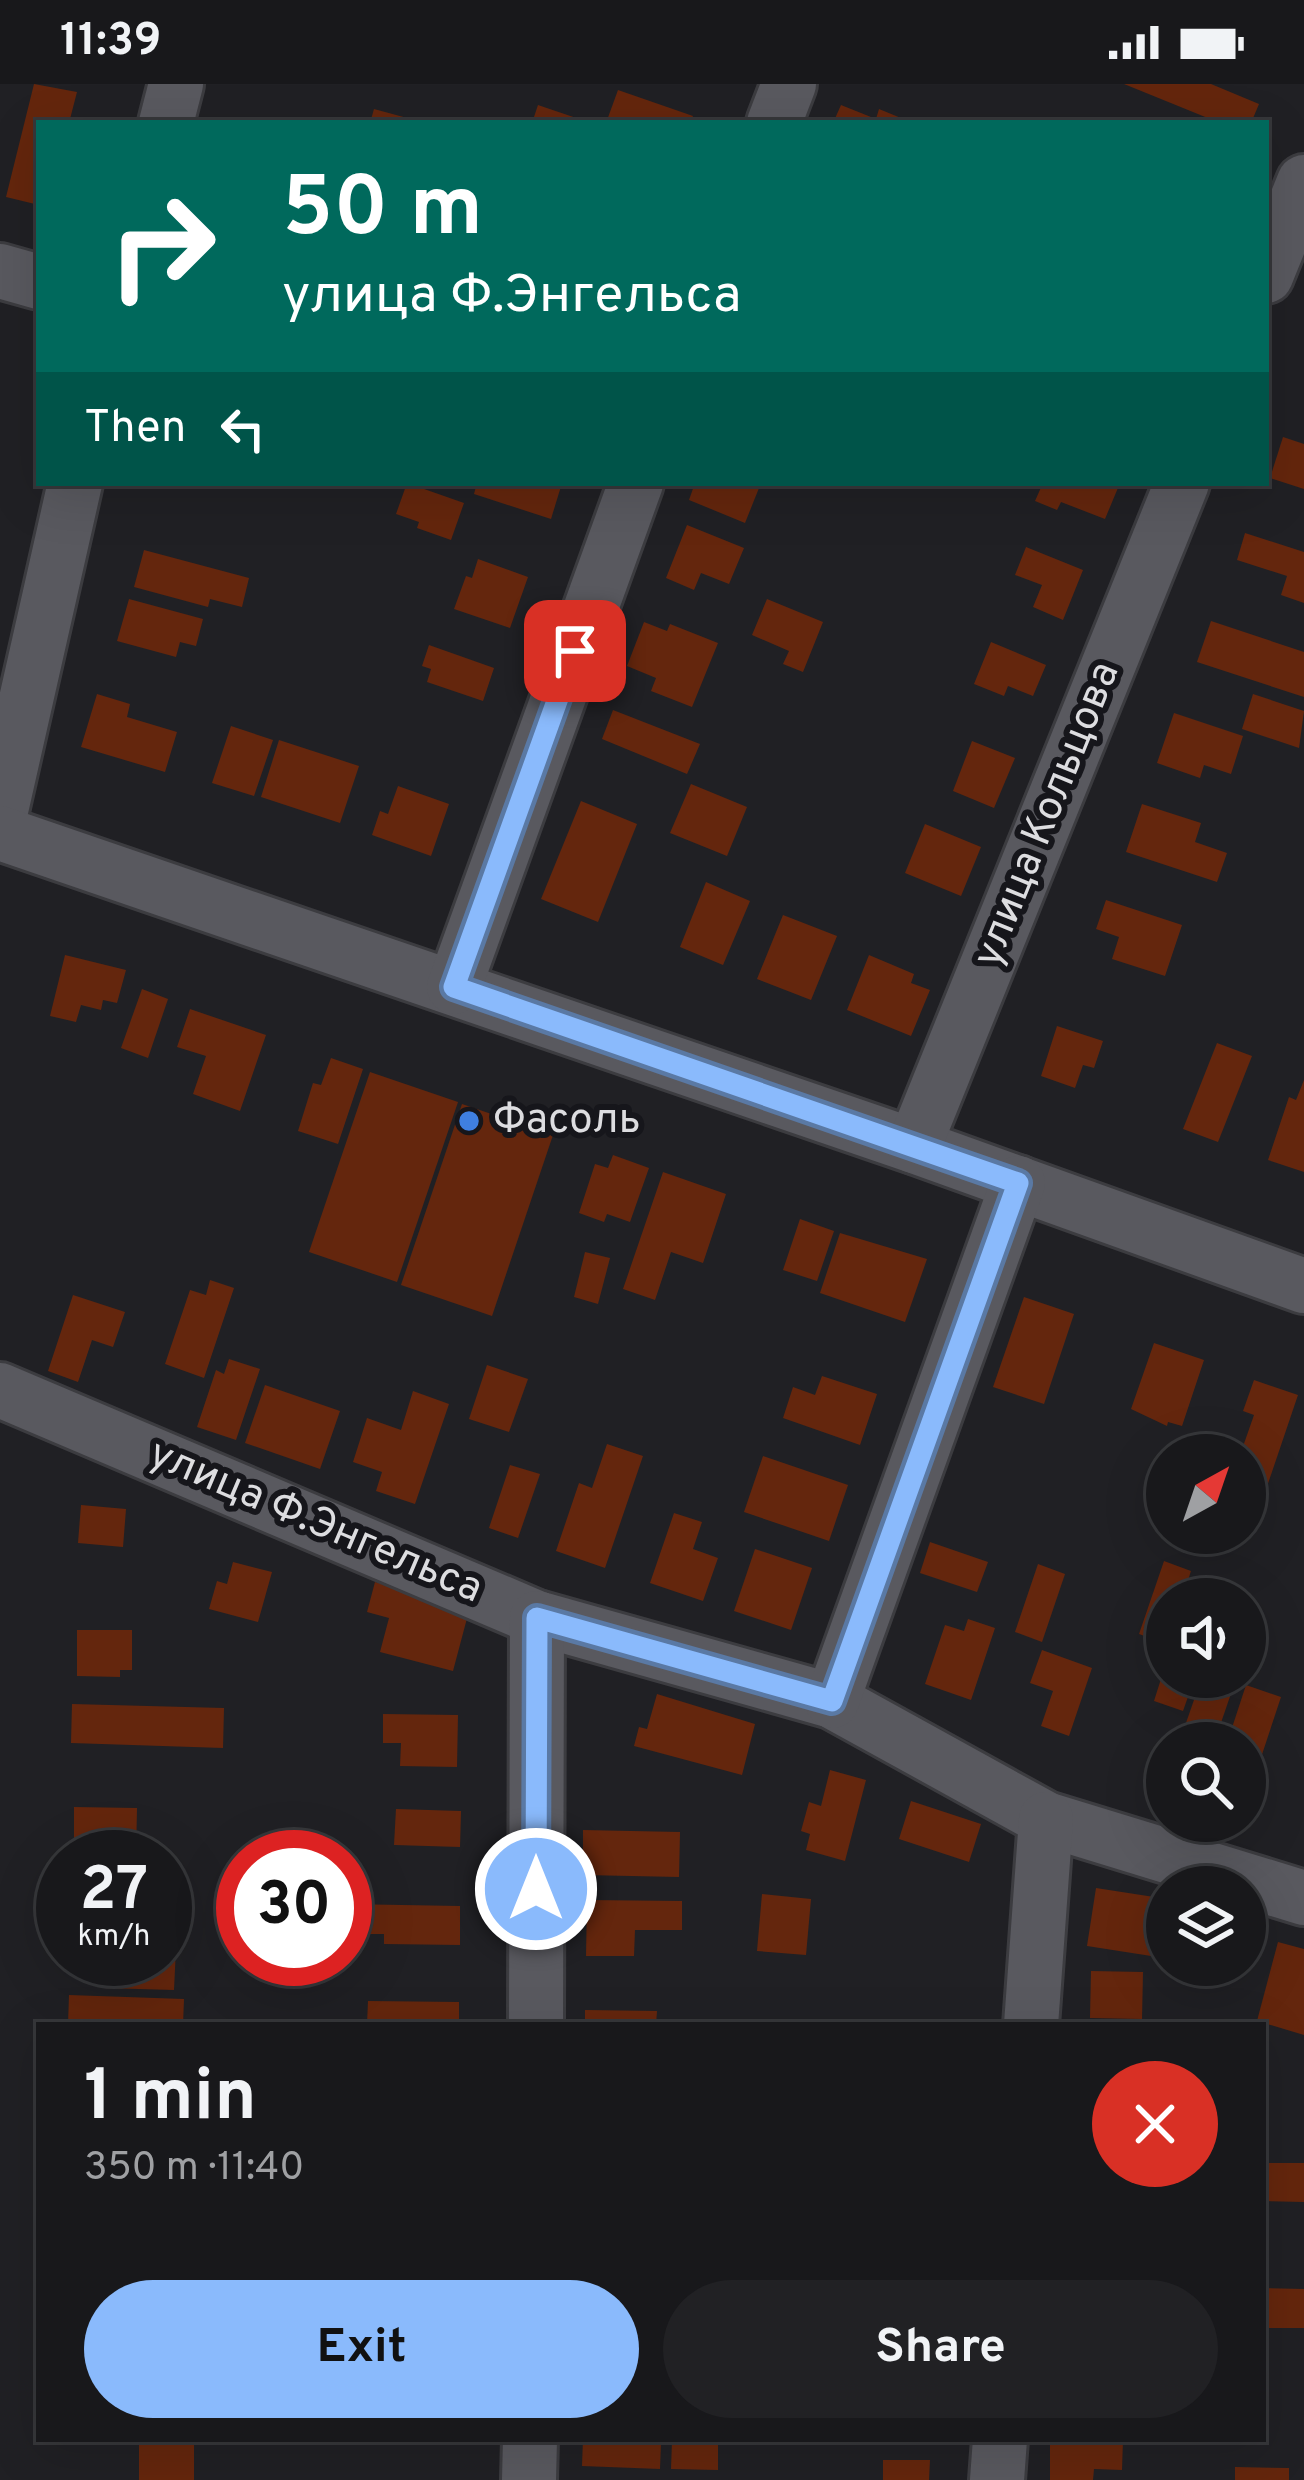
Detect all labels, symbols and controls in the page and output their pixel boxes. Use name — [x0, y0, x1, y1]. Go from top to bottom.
text: 11:39 — [60, 14, 162, 71]
text: 50 m — [282, 159, 483, 265]
icon: right — [84, 168, 240, 324]
text: улица Ф.Энгельса — [282, 263, 741, 332]
icon: left — [210, 396, 276, 462]
text: Then — [84, 401, 186, 458]
pin — [524, 600, 626, 702]
icon: arrive — [542, 618, 608, 684]
street label: улица Кольцова — [963, 655, 1133, 975]
place label: Фасоль — [493, 1095, 641, 1148]
marker: Фасоль — [456, 1108, 482, 1134]
street label: улица Ф.Энгельса — [140, 1429, 490, 1617]
north arrow — [1146, 1434, 1266, 1554]
map controls — [1146, 1434, 1266, 1986]
button: sound — [1146, 1578, 1266, 1698]
button: search — [1146, 1722, 1266, 1842]
position arrow — [473, 1826, 599, 1952]
speed limit sign: 30 — [216, 1830, 372, 1986]
text: 27 — [80, 1855, 148, 1931]
button: layers — [1146, 1866, 1266, 1986]
text: km/h — [78, 1919, 150, 1956]
text: 1 min — [84, 2054, 257, 2146]
button: close — [1092, 2061, 1218, 2187]
text: 350 m · 11:40 — [84, 2145, 304, 2194]
button: Exit — [84, 2280, 639, 2418]
button: Share — [663, 2280, 1218, 2418]

